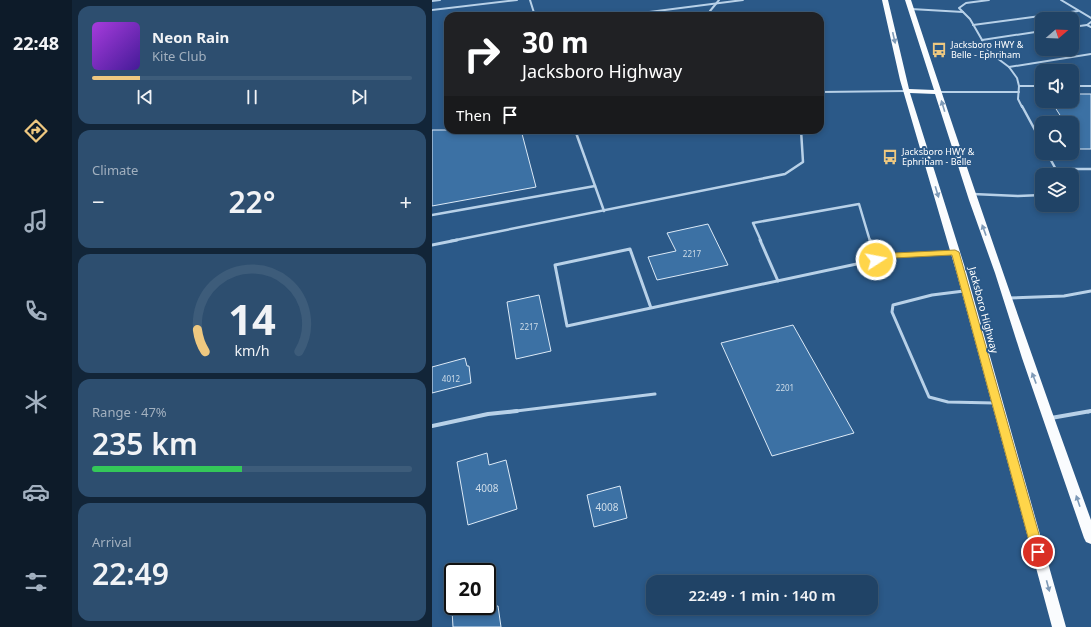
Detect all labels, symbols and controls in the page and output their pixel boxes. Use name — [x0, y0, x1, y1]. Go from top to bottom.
north arrow — [1035, 12, 1079, 56]
map controls — [1035, 12, 1079, 212]
text: 30 m — [522, 23, 589, 61]
text: Neon Rain — [152, 27, 229, 47]
icon: right — [456, 28, 508, 80]
text: 22:48 — [13, 31, 59, 55]
one-way arrow — [891, 32, 897, 44]
place label: Jacksboro HWY & Belle - Ephriham — [950, 38, 1024, 61]
bus stop icon: Jacksboro HWY & Belle - Ephriham — [930, 41, 948, 59]
text: Kite Club — [152, 47, 206, 65]
text: Jacksboro Highway — [522, 59, 682, 83]
button: sound — [1035, 64, 1079, 108]
icon: previous — [134, 86, 156, 108]
icon: pause — [241, 86, 263, 108]
icon: next — [348, 86, 370, 108]
one-way arrow — [940, 100, 946, 112]
icon: arrive — [499, 104, 521, 126]
text: Then — [456, 105, 491, 125]
button: search — [1035, 116, 1079, 160]
icon: directions — [22, 117, 50, 145]
place label: Jacksboro HWY & Ephriham - Belle — [901, 145, 975, 168]
bus stop icon: Jacksboro HWY & Ephriham - Belle — [881, 148, 899, 166]
text: Climate — [92, 161, 138, 179]
button: layers — [1035, 168, 1079, 212]
text: 22° — [228, 181, 276, 222]
text: − — [92, 186, 105, 216]
text: + — [399, 186, 412, 216]
one-way arrow — [934, 186, 940, 198]
icon: music — [22, 207, 50, 235]
one-way arrow — [981, 223, 987, 235]
position arrow — [855, 239, 897, 281]
house number: 2217 — [683, 248, 702, 259]
street label: Jacksboro Highway — [965, 264, 1003, 356]
text: 14 — [228, 290, 276, 346]
icon: phone — [22, 297, 50, 325]
house number: 2217 — [520, 321, 539, 332]
text: km/h — [234, 340, 270, 359]
one-way arrow — [1031, 372, 1037, 384]
house number: 4012 — [442, 373, 461, 384]
house number: 2201 — [776, 382, 794, 393]
icon: climate — [22, 388, 50, 416]
text: Range · 47% — [92, 403, 167, 421]
text: 235 km — [92, 423, 198, 464]
icon: car — [22, 478, 50, 506]
house number: 4008 — [476, 481, 499, 495]
one-way arrow — [1075, 494, 1081, 506]
house number: 4008 — [596, 500, 619, 514]
text: Arrival — [92, 533, 132, 551]
pin — [1021, 535, 1055, 569]
icon: arrive — [1027, 541, 1049, 563]
text: 22:49 — [92, 553, 169, 594]
speed limit sign: 20 — [444, 563, 496, 615]
icon: filters — [22, 568, 50, 596]
one-way arrow — [1045, 580, 1051, 593]
text: 22:49 · 1 min · 140 m — [688, 585, 836, 605]

